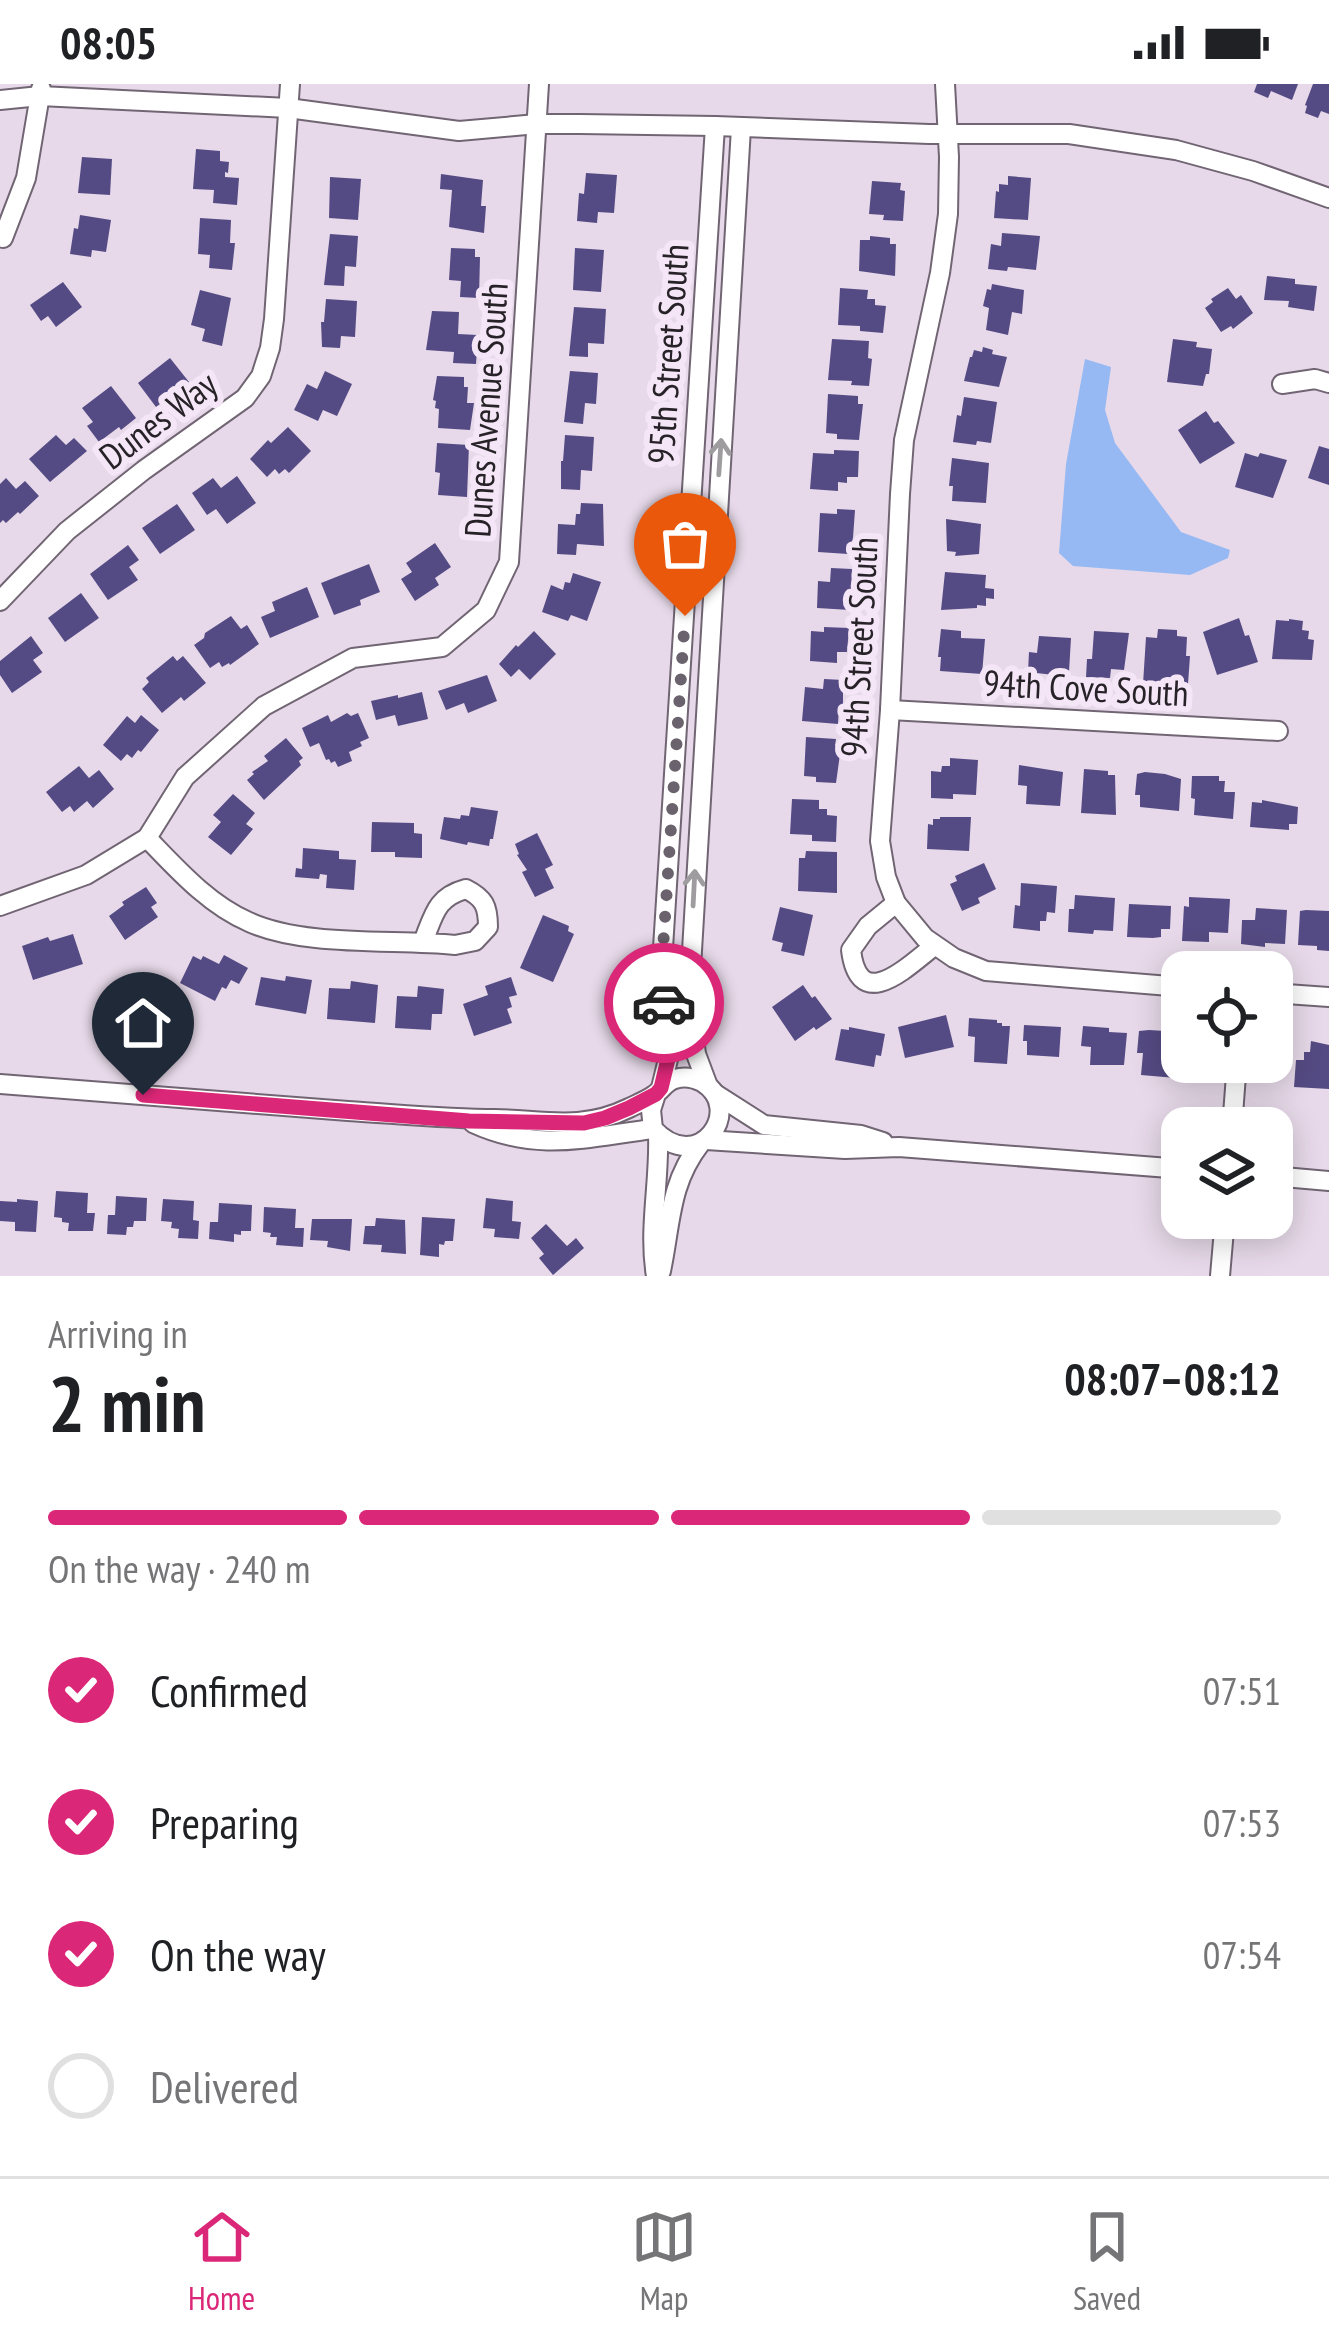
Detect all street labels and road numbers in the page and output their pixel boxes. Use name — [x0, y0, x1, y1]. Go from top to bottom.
street label: 95th Street South — [636, 242, 699, 465]
street label: Dunes Avenue South — [453, 281, 518, 539]
street label: Dunes Way — [90, 360, 226, 479]
street label: 94th Street South — [829, 536, 888, 758]
street label: 94th Cove South — [982, 659, 1190, 716]

